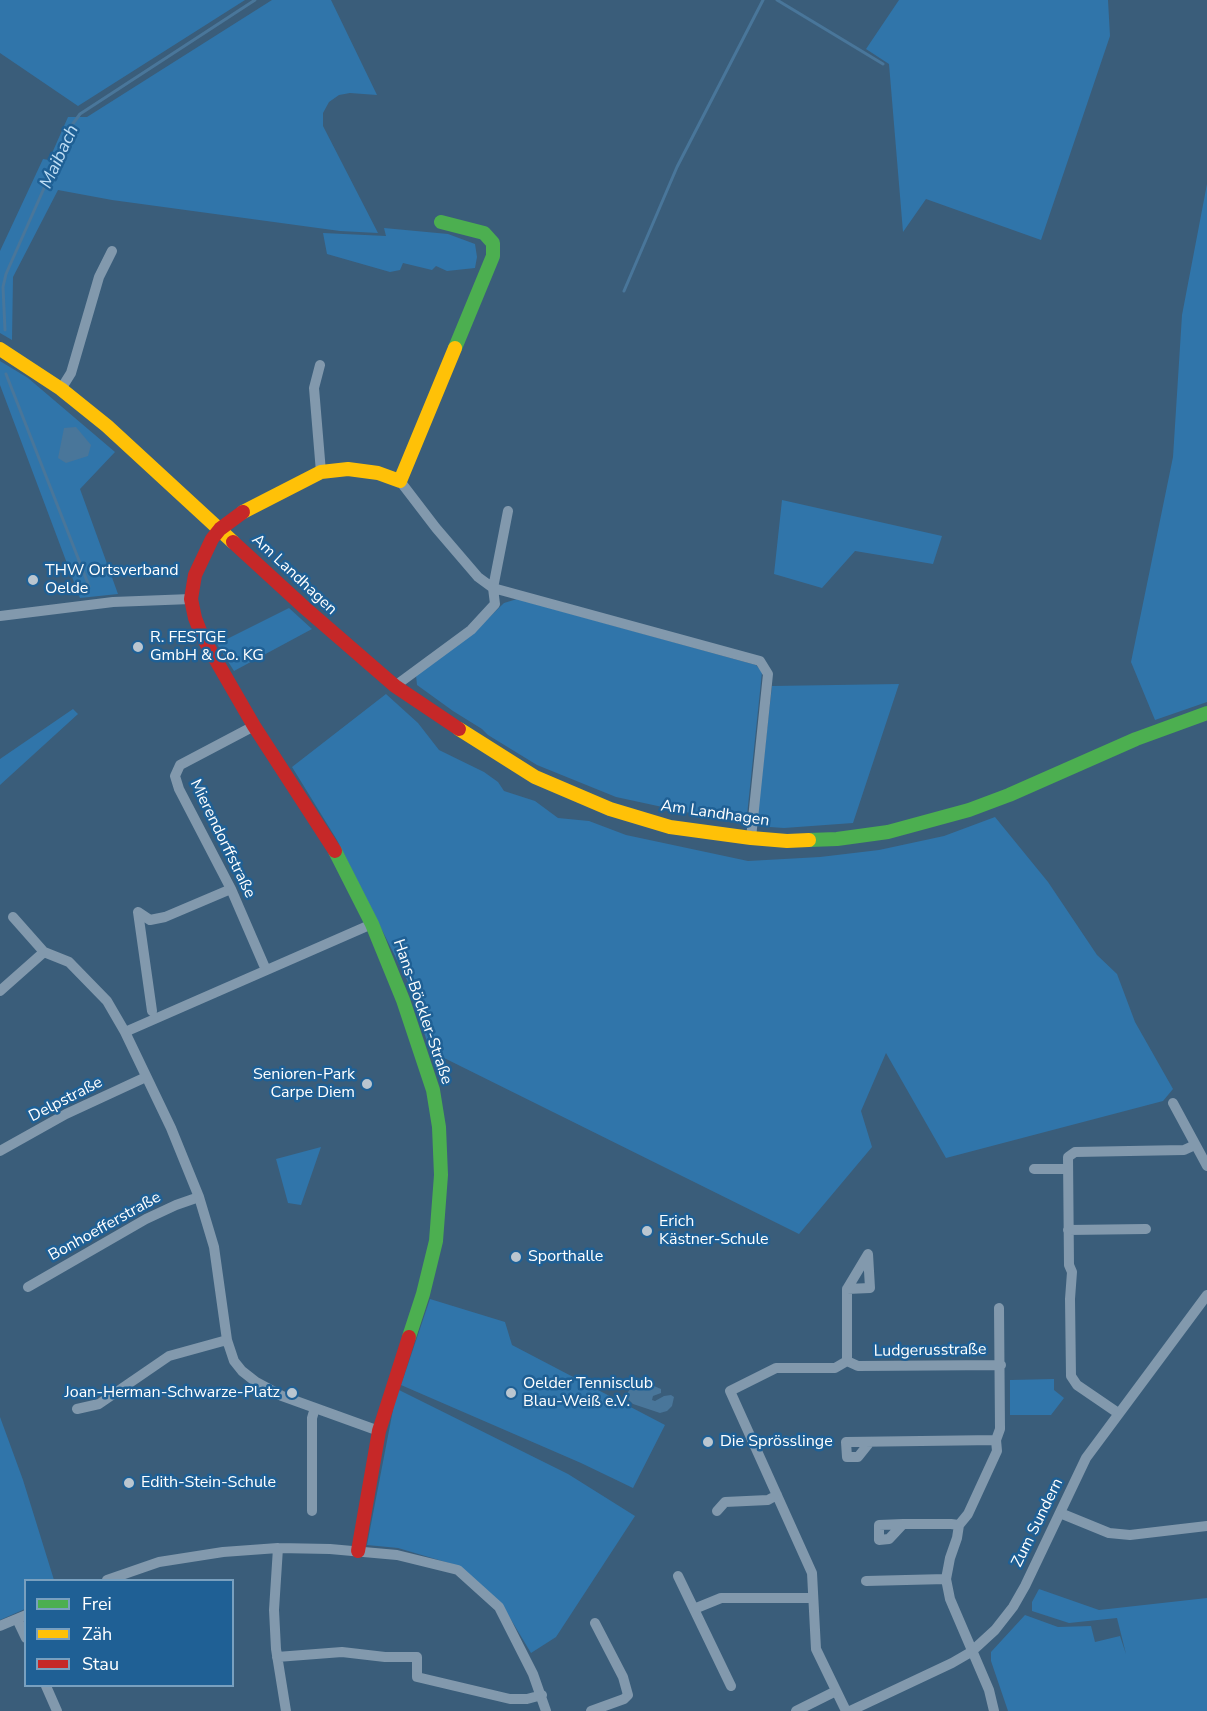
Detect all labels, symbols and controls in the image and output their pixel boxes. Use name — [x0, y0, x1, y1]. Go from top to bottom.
water label: Maibach — [36, 122, 84, 192]
street label: Am Landhagen — [247, 531, 341, 619]
place label: THW Ortsverband Oelde — [45, 561, 179, 599]
marker: THW Ortsverband Oelde — [26, 573, 40, 587]
place label: R. FESTGE GmbH & Co. KG — [150, 628, 264, 666]
marker: R. FESTGE GmbH & Co. KG — [131, 640, 145, 654]
street label: Mierendorffstraße — [185, 777, 259, 901]
street label: Am Landhagen — [659, 797, 771, 831]
street label: Hans-Böckler-Straße — [388, 937, 456, 1087]
place label: Senioren-Park Carpe Diem — [253, 1065, 355, 1103]
street label: Delpstraße — [26, 1073, 106, 1127]
marker: Senioren-Park Carpe Diem — [360, 1077, 374, 1091]
street label: Bonhoefferstraße — [46, 1188, 164, 1266]
place label: Erich Kästner-Schule — [659, 1212, 769, 1250]
marker: Erich Kästner-Schule — [640, 1224, 654, 1238]
place label: Sporthalle — [528, 1247, 603, 1267]
marker: Sporthalle — [509, 1250, 523, 1264]
street label: Ludgerusstraße — [873, 1340, 987, 1362]
place label: Oelder Tennisclub Blau-Weiß e.V. — [523, 1374, 653, 1412]
place label: Joan-Herman-Schwarze-Platz — [65, 1383, 280, 1403]
marker: Joan-Herman-Schwarze-Platz — [285, 1386, 299, 1400]
marker: Oelder Tennisclub Blau-Weiß e.V. — [504, 1386, 518, 1400]
place label: Die Sprösslinge — [720, 1432, 833, 1452]
marker: Die Sprösslinge — [701, 1435, 715, 1449]
place label: Edith-Stein-Schule — [141, 1473, 276, 1493]
street label: Zum Sundern — [1008, 1475, 1068, 1571]
marker: Edith-Stein-Schule — [122, 1476, 136, 1490]
legend — [24, 1579, 234, 1687]
text: Frei — [82, 1592, 112, 1616]
text: Zäh — [82, 1622, 112, 1646]
text: Stau — [82, 1652, 119, 1676]

